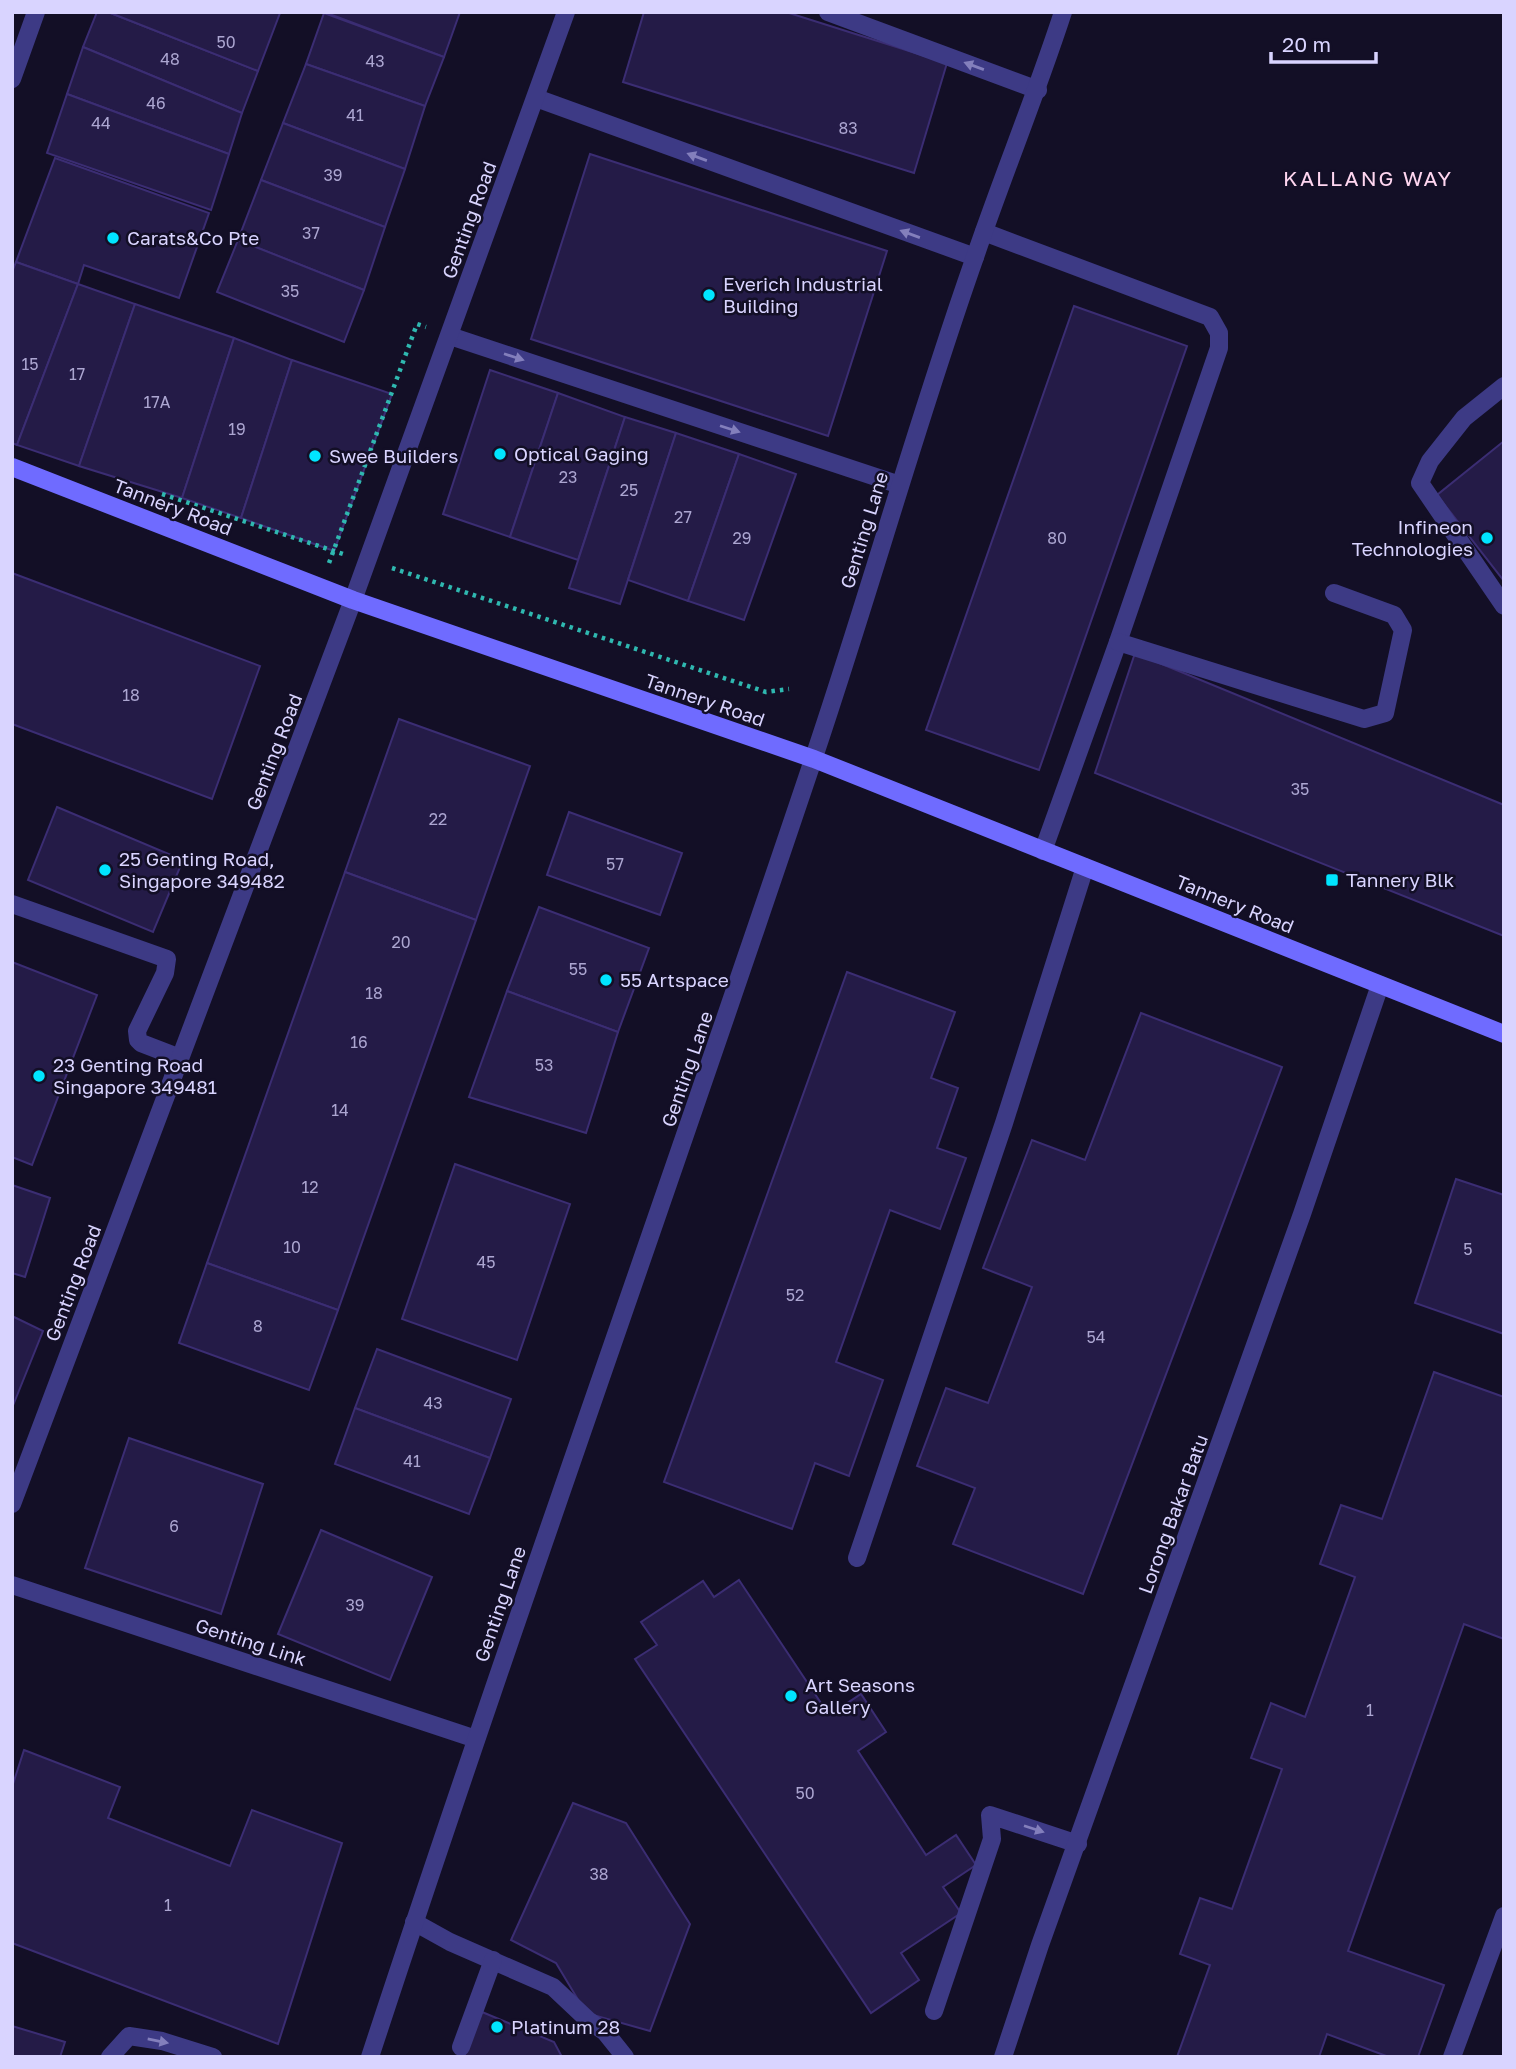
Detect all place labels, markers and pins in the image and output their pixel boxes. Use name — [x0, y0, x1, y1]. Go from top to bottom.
place label: Carats&Co Pte — [127, 226, 259, 249]
marker: Carats&Co Pte — [105, 230, 121, 246]
place label: Everich Industrial Building — [723, 272, 883, 317]
marker: Everich Industrial Building — [701, 287, 717, 303]
place label: Optical Gaging — [514, 442, 649, 465]
place label: Swee Builders — [329, 444, 458, 467]
marker: Optical Gaging — [492, 446, 508, 462]
marker: Swee Builders — [307, 448, 323, 464]
place label: Infineon Technologies — [1352, 515, 1473, 560]
marker: Infineon Technologies — [1479, 530, 1495, 546]
place label: 25 Genting Road, Singapore 349482 — [119, 847, 285, 892]
marker: 25 Genting Road, Singapore 349482 — [97, 862, 113, 878]
place label: Tannery Blk — [1346, 868, 1454, 891]
marker: Tannery Blk — [1324, 872, 1340, 888]
place label: 55 Artspace — [620, 968, 729, 991]
marker: 55 Artspace — [598, 972, 614, 988]
place label: 23 Genting Road Singapore 349481 — [53, 1053, 217, 1098]
marker: 23 Genting Road Singapore 349481 — [31, 1068, 47, 1084]
place label: Art Seasons Gallery — [805, 1673, 915, 1718]
marker: Art Seasons Gallery — [783, 1688, 799, 1704]
place label: Platinum 28 — [511, 2015, 620, 2038]
marker: Platinum 28 — [489, 2019, 505, 2035]

